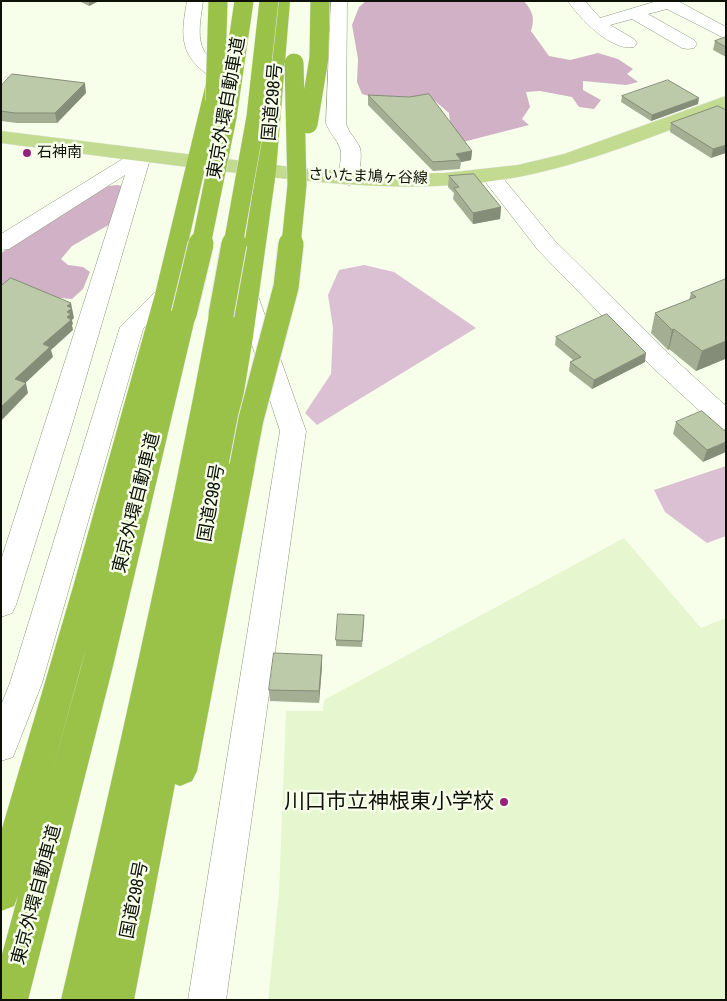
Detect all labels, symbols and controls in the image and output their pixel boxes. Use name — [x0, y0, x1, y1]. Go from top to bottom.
street label: 東京外環自動車道 — [204, 35, 250, 181]
street label: 国道298号 — [259, 62, 287, 142]
place label: 石神南 — [37, 144, 82, 162]
marker: 石神南 — [21, 147, 33, 159]
street label: さいたま鳩ヶ谷線 — [308, 166, 428, 188]
street label: 東京外環自動車道 — [109, 431, 165, 575]
street label: 国道298号 — [195, 462, 229, 544]
place label: 川口市立神根東小学校 — [284, 789, 494, 815]
marker: 川口市立神根東小学校 — [498, 796, 510, 808]
street label: 東京外環自動車道 — [8, 823, 66, 967]
street label: 国道298号 — [117, 859, 153, 941]

